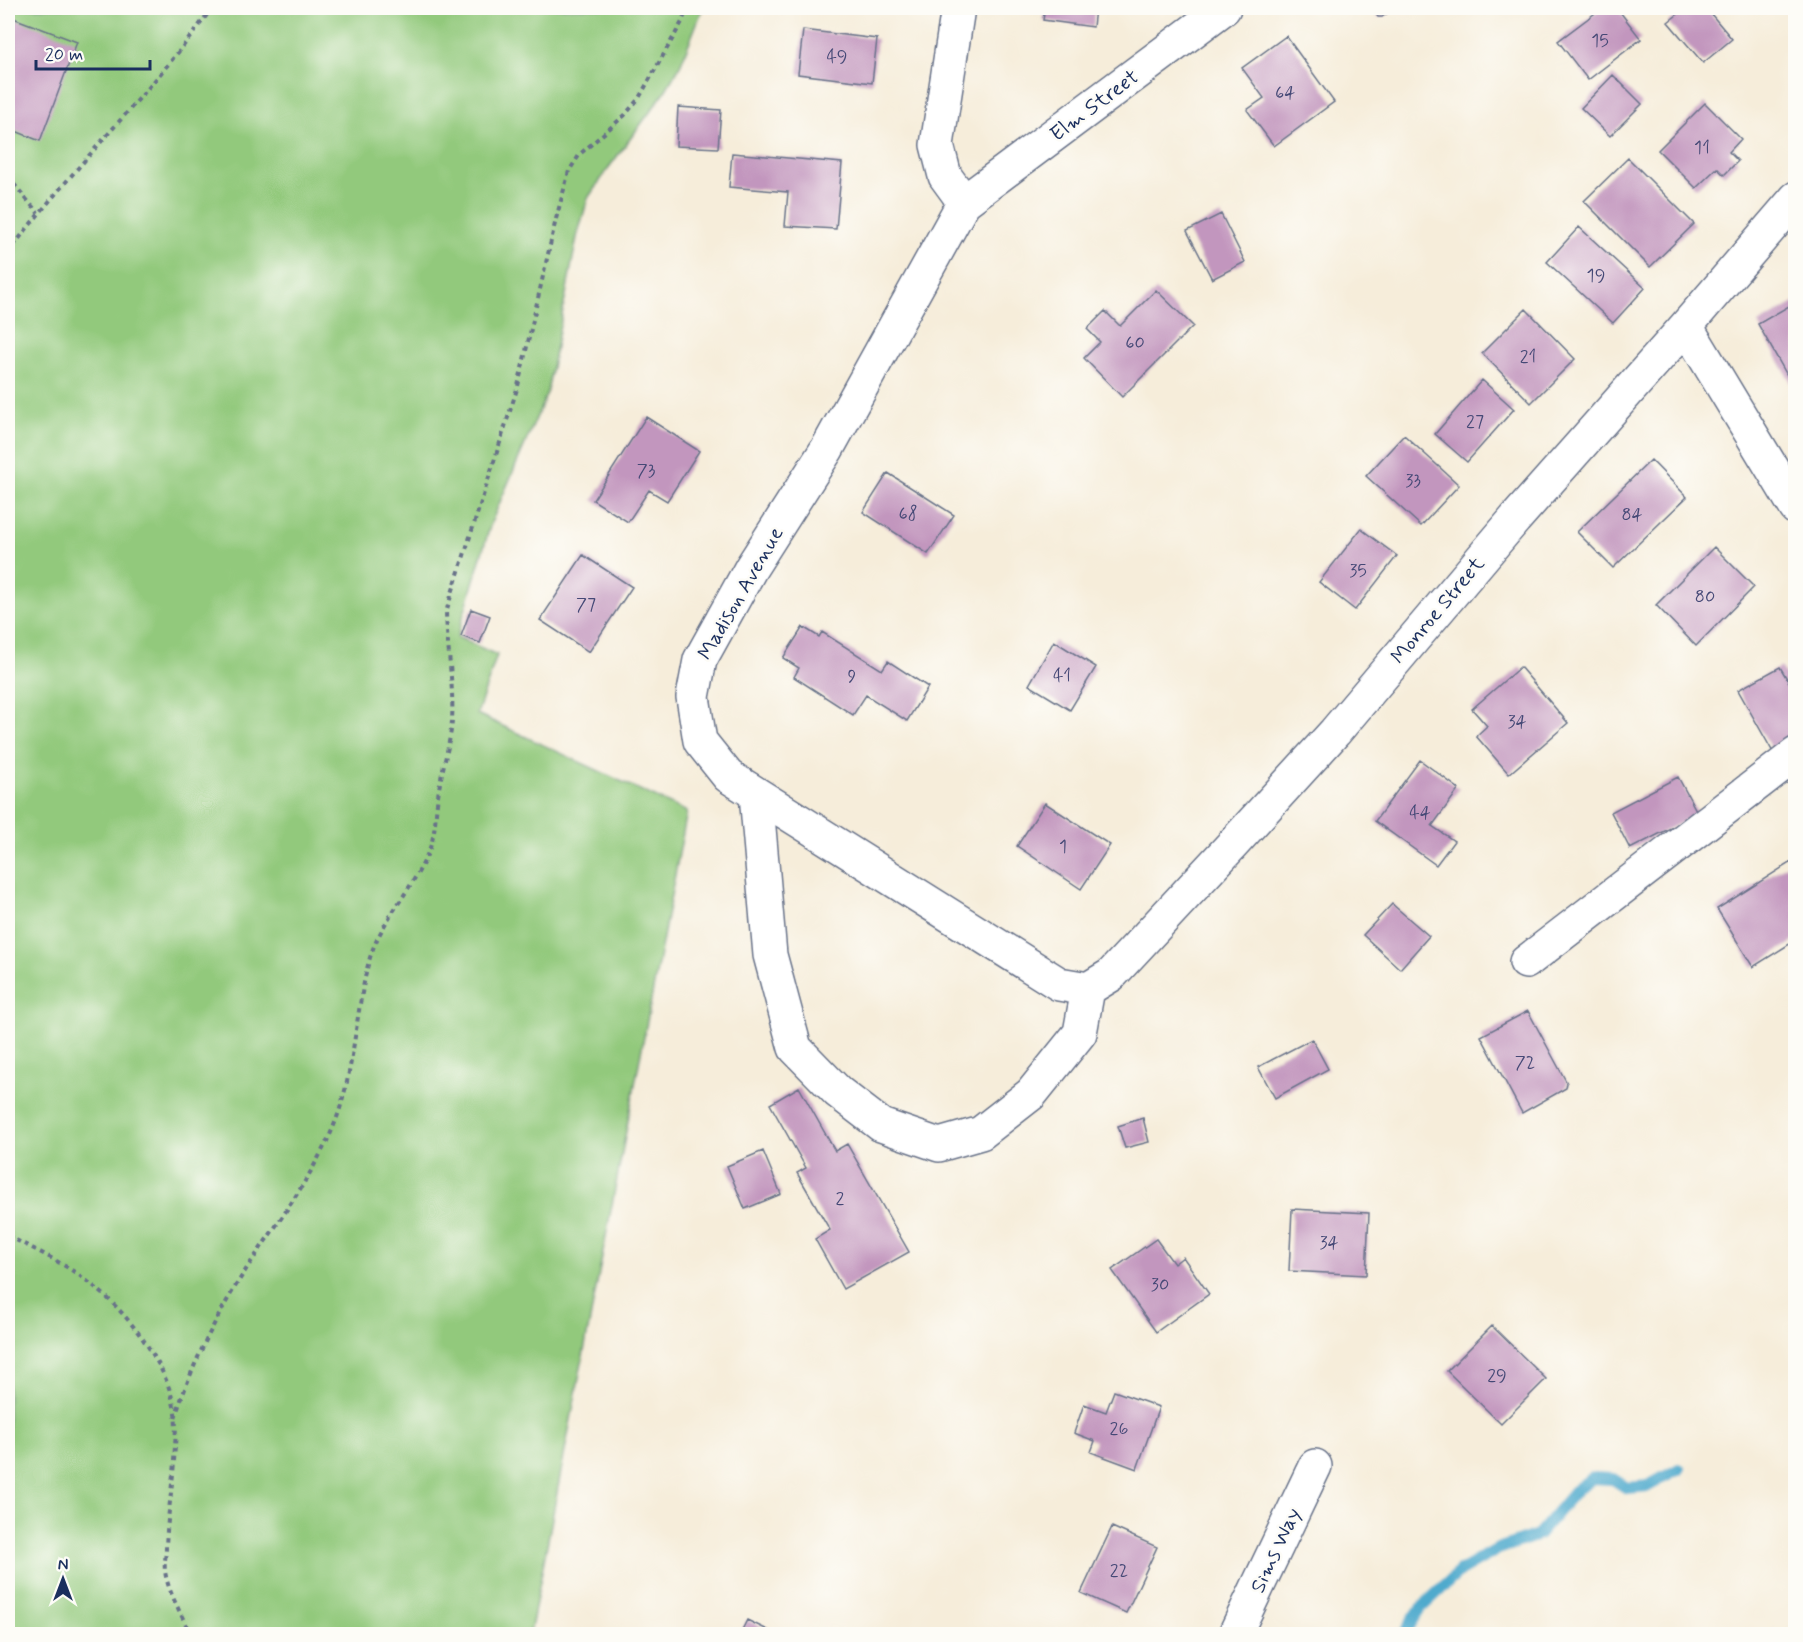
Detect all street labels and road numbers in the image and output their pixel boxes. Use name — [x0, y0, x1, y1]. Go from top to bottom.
street label: Elm Street — [1044, 63, 1145, 148]
street label: Madison Avenue — [691, 522, 790, 665]
street label: Monroe Street — [1385, 551, 1491, 670]
street label: Sims Way — [1244, 1503, 1308, 1598]

